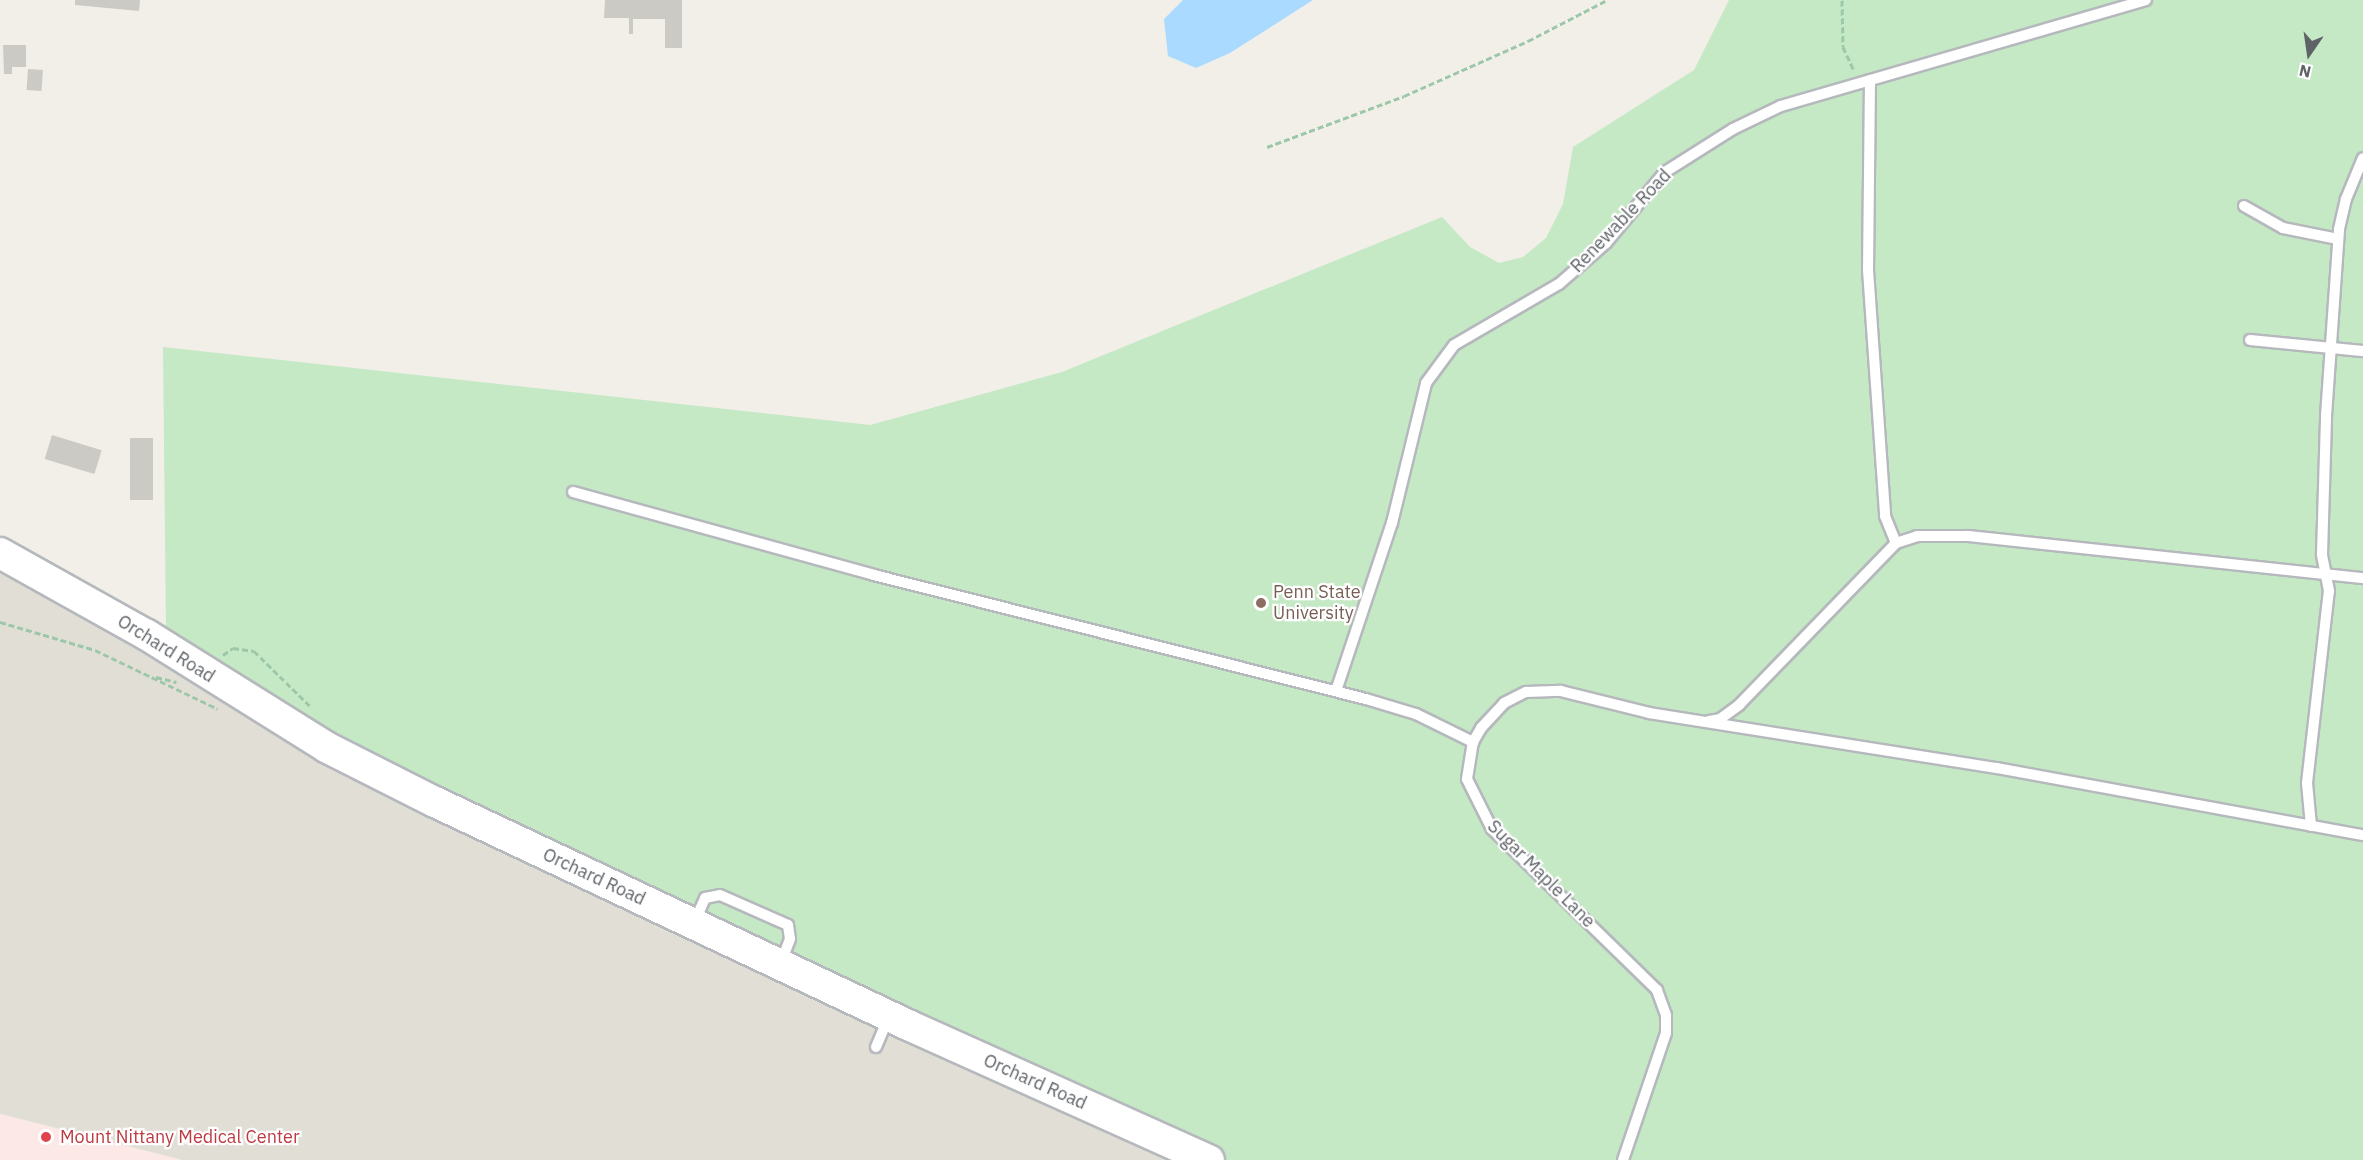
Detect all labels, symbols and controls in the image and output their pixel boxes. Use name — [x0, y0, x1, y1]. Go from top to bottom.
north arrow — [2279, 24, 2339, 84]
text: N — [2297, 60, 2313, 83]
street label: Renewable Road — [1566, 165, 1676, 277]
place label: Penn State University — [1273, 582, 1361, 624]
marker: Penn State University — [1254, 596, 1268, 610]
street label: Orchard Road — [113, 611, 219, 687]
street label: Sugar Maple Lane — [1483, 816, 1599, 932]
street label: Orchard Road — [539, 844, 649, 910]
street label: Orchard Road — [980, 1050, 1090, 1114]
place label: Mount Nittany Medical Center — [60, 1126, 300, 1148]
marker: Mount Nittany Medical Center — [37, 1128, 55, 1146]

